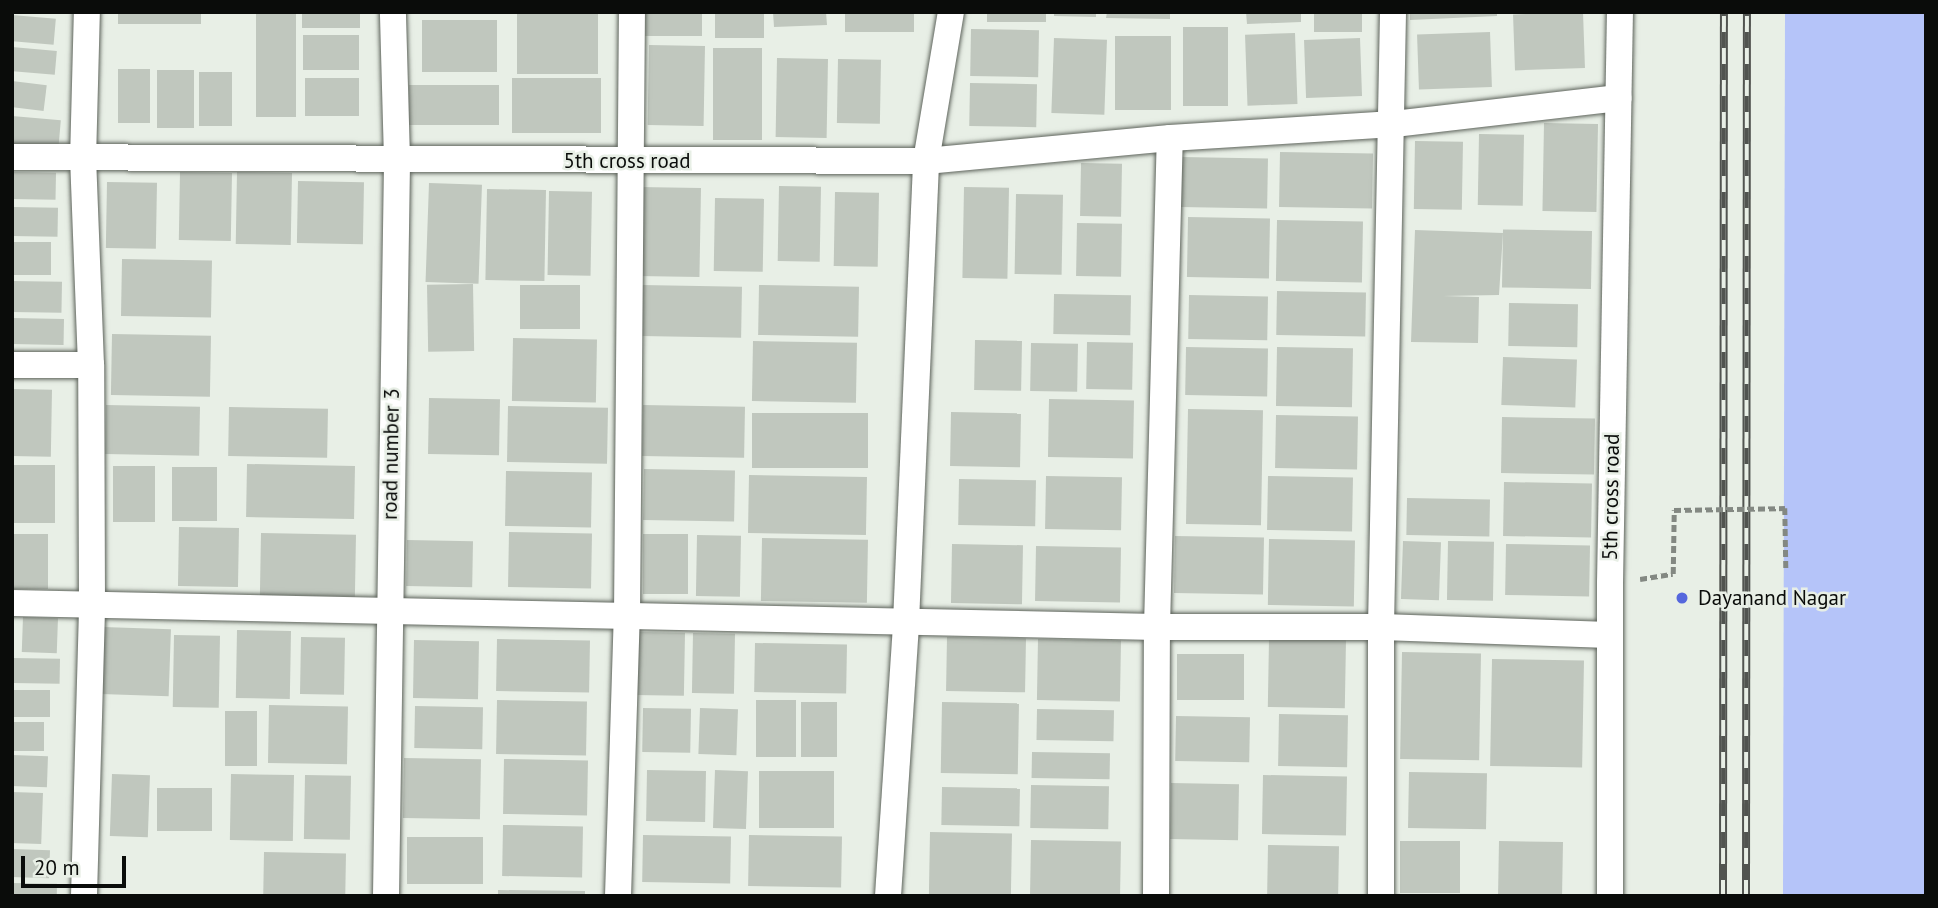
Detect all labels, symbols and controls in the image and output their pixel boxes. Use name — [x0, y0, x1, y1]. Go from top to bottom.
street label: 5th cross road — [564, 148, 690, 174]
street label: road number 3 — [377, 388, 405, 520]
street label: 5th cross road — [1597, 433, 1625, 561]
place label: Dayanand Nagar — [1698, 585, 1846, 611]
marker: Dayanand Nagar — [1672, 588, 1692, 608]
scale bar — [24, 842, 130, 886]
text: 20 m — [34, 854, 80, 881]

